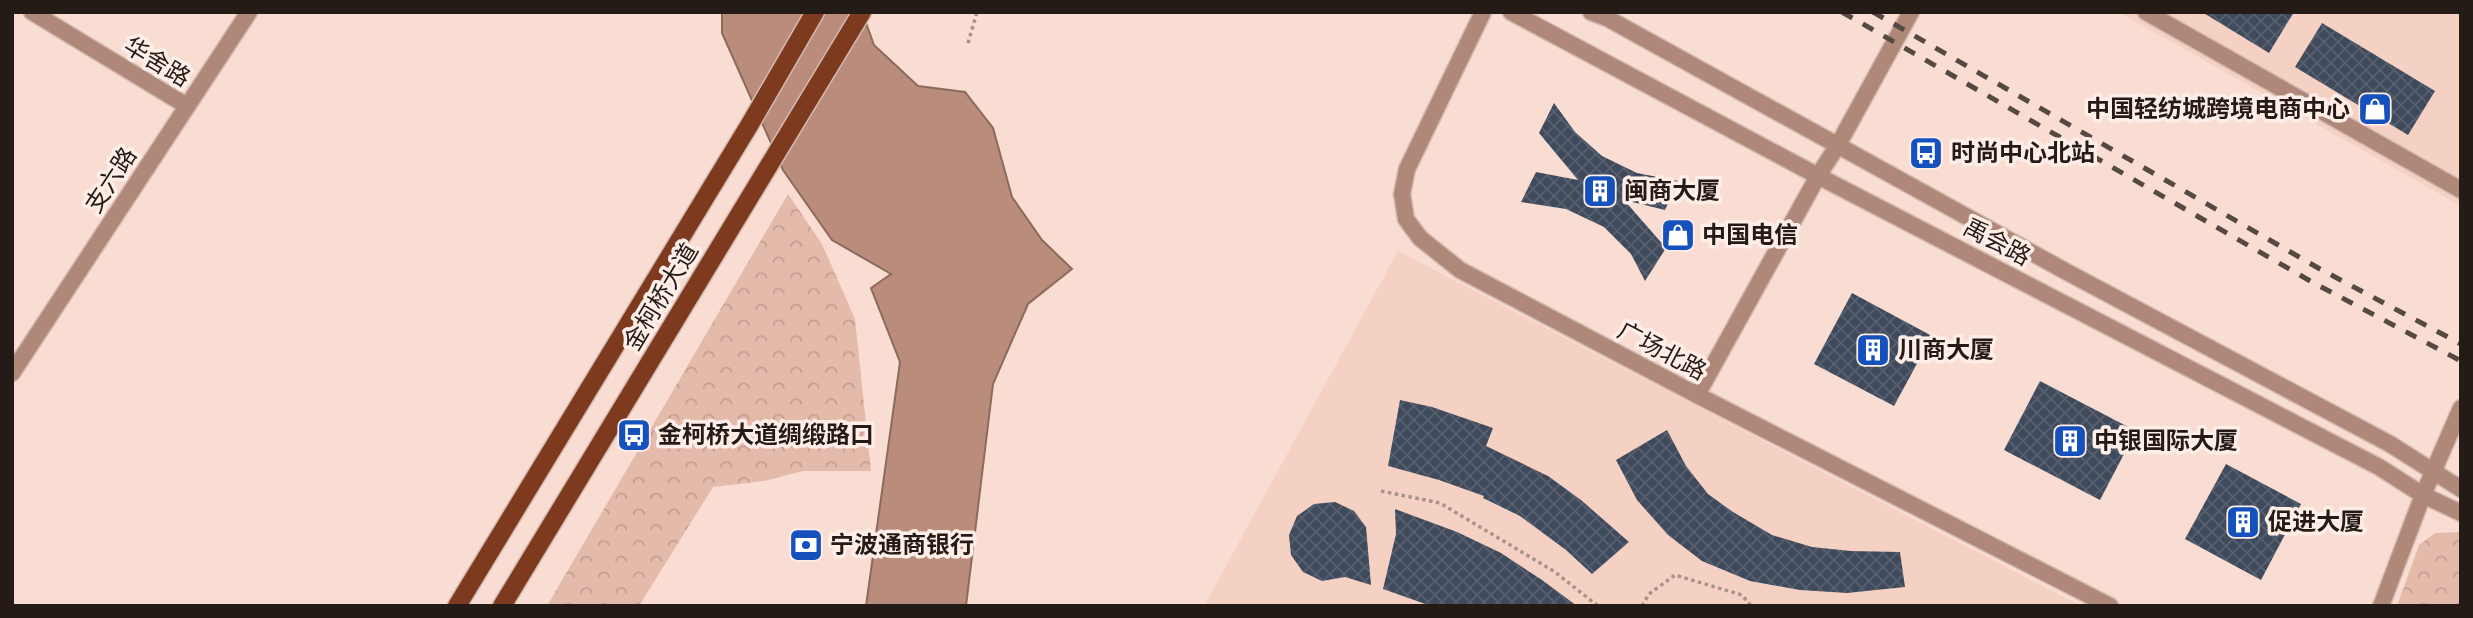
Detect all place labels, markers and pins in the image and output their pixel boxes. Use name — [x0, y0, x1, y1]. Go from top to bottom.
shop icon: 中国轻纺城跨境电商中心 — [2356, 90, 2394, 128]
place label: 中国轻纺城跨境电商中心 — [2086, 95, 2350, 122]
bus stop icon: 时尚中心北站 — [1907, 134, 1945, 172]
place label: 时尚中心北站 — [1951, 139, 2095, 166]
building icon: 闽商大厦 — [1581, 172, 1619, 210]
place label: 闽商大厦 — [1624, 177, 1720, 204]
shop icon: 中国电信 — [1659, 216, 1697, 254]
place label: 中国电信 — [1702, 221, 1798, 248]
building icon: 川商大厦 — [1854, 331, 1892, 369]
place label: 川商大厦 — [1898, 336, 1994, 363]
bus stop icon: 金柯桥大道绸缎路口 — [615, 416, 653, 454]
place label: 金柯桥大道绸缎路口 — [658, 421, 874, 448]
building icon: 中银国际大厦 — [2051, 422, 2089, 460]
place label: 中银国际大厦 — [2094, 427, 2238, 454]
building icon: 促进大厦 — [2224, 503, 2262, 541]
place label: 促进大厦 — [2268, 508, 2364, 535]
bank icon: 宁波通商银行 — [787, 526, 825, 564]
place label: 宁波通商银行 — [830, 531, 974, 558]

